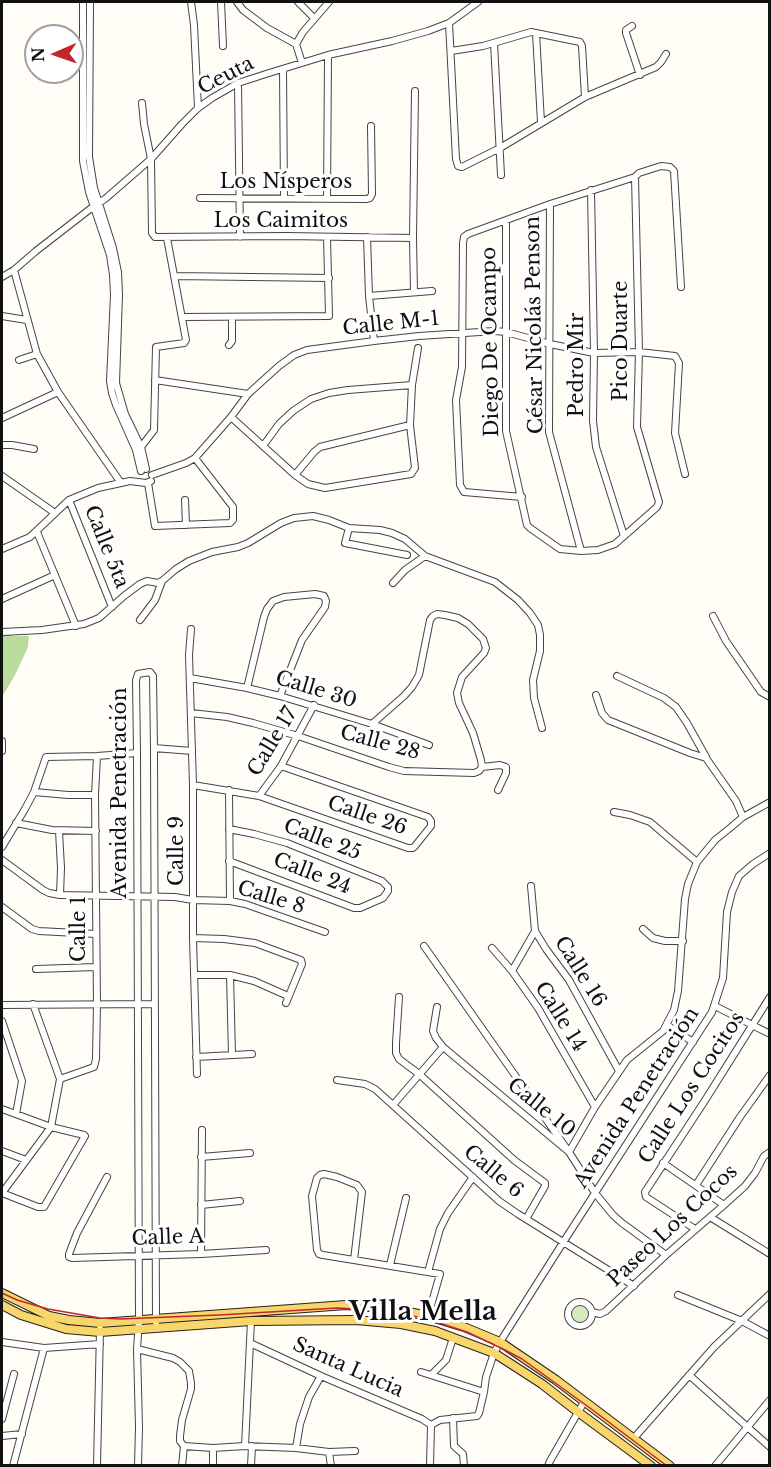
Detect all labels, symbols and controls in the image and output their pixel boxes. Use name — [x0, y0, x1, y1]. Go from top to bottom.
north arrow — [24, 24, 84, 84]
text: N — [28, 47, 48, 62]
street label: Ceuta — [194, 52, 258, 100]
street label: Los Nísperos — [220, 170, 352, 194]
street label: Los Caimitos — [214, 209, 348, 233]
street label: César Nicolás Penson — [521, 216, 549, 434]
street label: Diego De Ocampo — [477, 247, 505, 437]
street label: Pico Duarte — [609, 281, 633, 401]
street label: Calle M-1 — [341, 307, 441, 341]
street label: Pedro Mir — [565, 313, 589, 417]
street label: Calle 5ta — [79, 502, 133, 592]
street label: Calle 30 — [272, 666, 360, 714]
street label: Avenida Penetración — [108, 688, 132, 898]
street label: Calle 17 — [243, 703, 303, 781]
street label: Calle 28 — [337, 721, 423, 765]
street label: Calle 26 — [324, 791, 410, 841]
street label: Calle 25 — [280, 814, 364, 866]
street label: Calle 9 — [165, 816, 189, 886]
street label: Calle 24 — [270, 848, 354, 900]
street label: Calle 8 — [234, 876, 308, 920]
street label: Calle 1 — [67, 896, 91, 962]
street label: Calle 16 — [549, 932, 611, 1012]
street label: Calle 14 — [529, 978, 591, 1056]
street label: Avenida Penetración — [570, 1003, 704, 1193]
street label: Calle Los Cocitos — [634, 1008, 750, 1168]
street label: Calle 10 — [502, 1073, 580, 1143]
street label: Calle 6 — [458, 1140, 528, 1204]
street label: Paseo Los Cocos — [603, 1160, 743, 1292]
street label: Calle A — [131, 1225, 205, 1251]
district label: Villa Mella — [349, 1297, 497, 1329]
street label: Santa Lucia — [289, 1333, 407, 1403]

